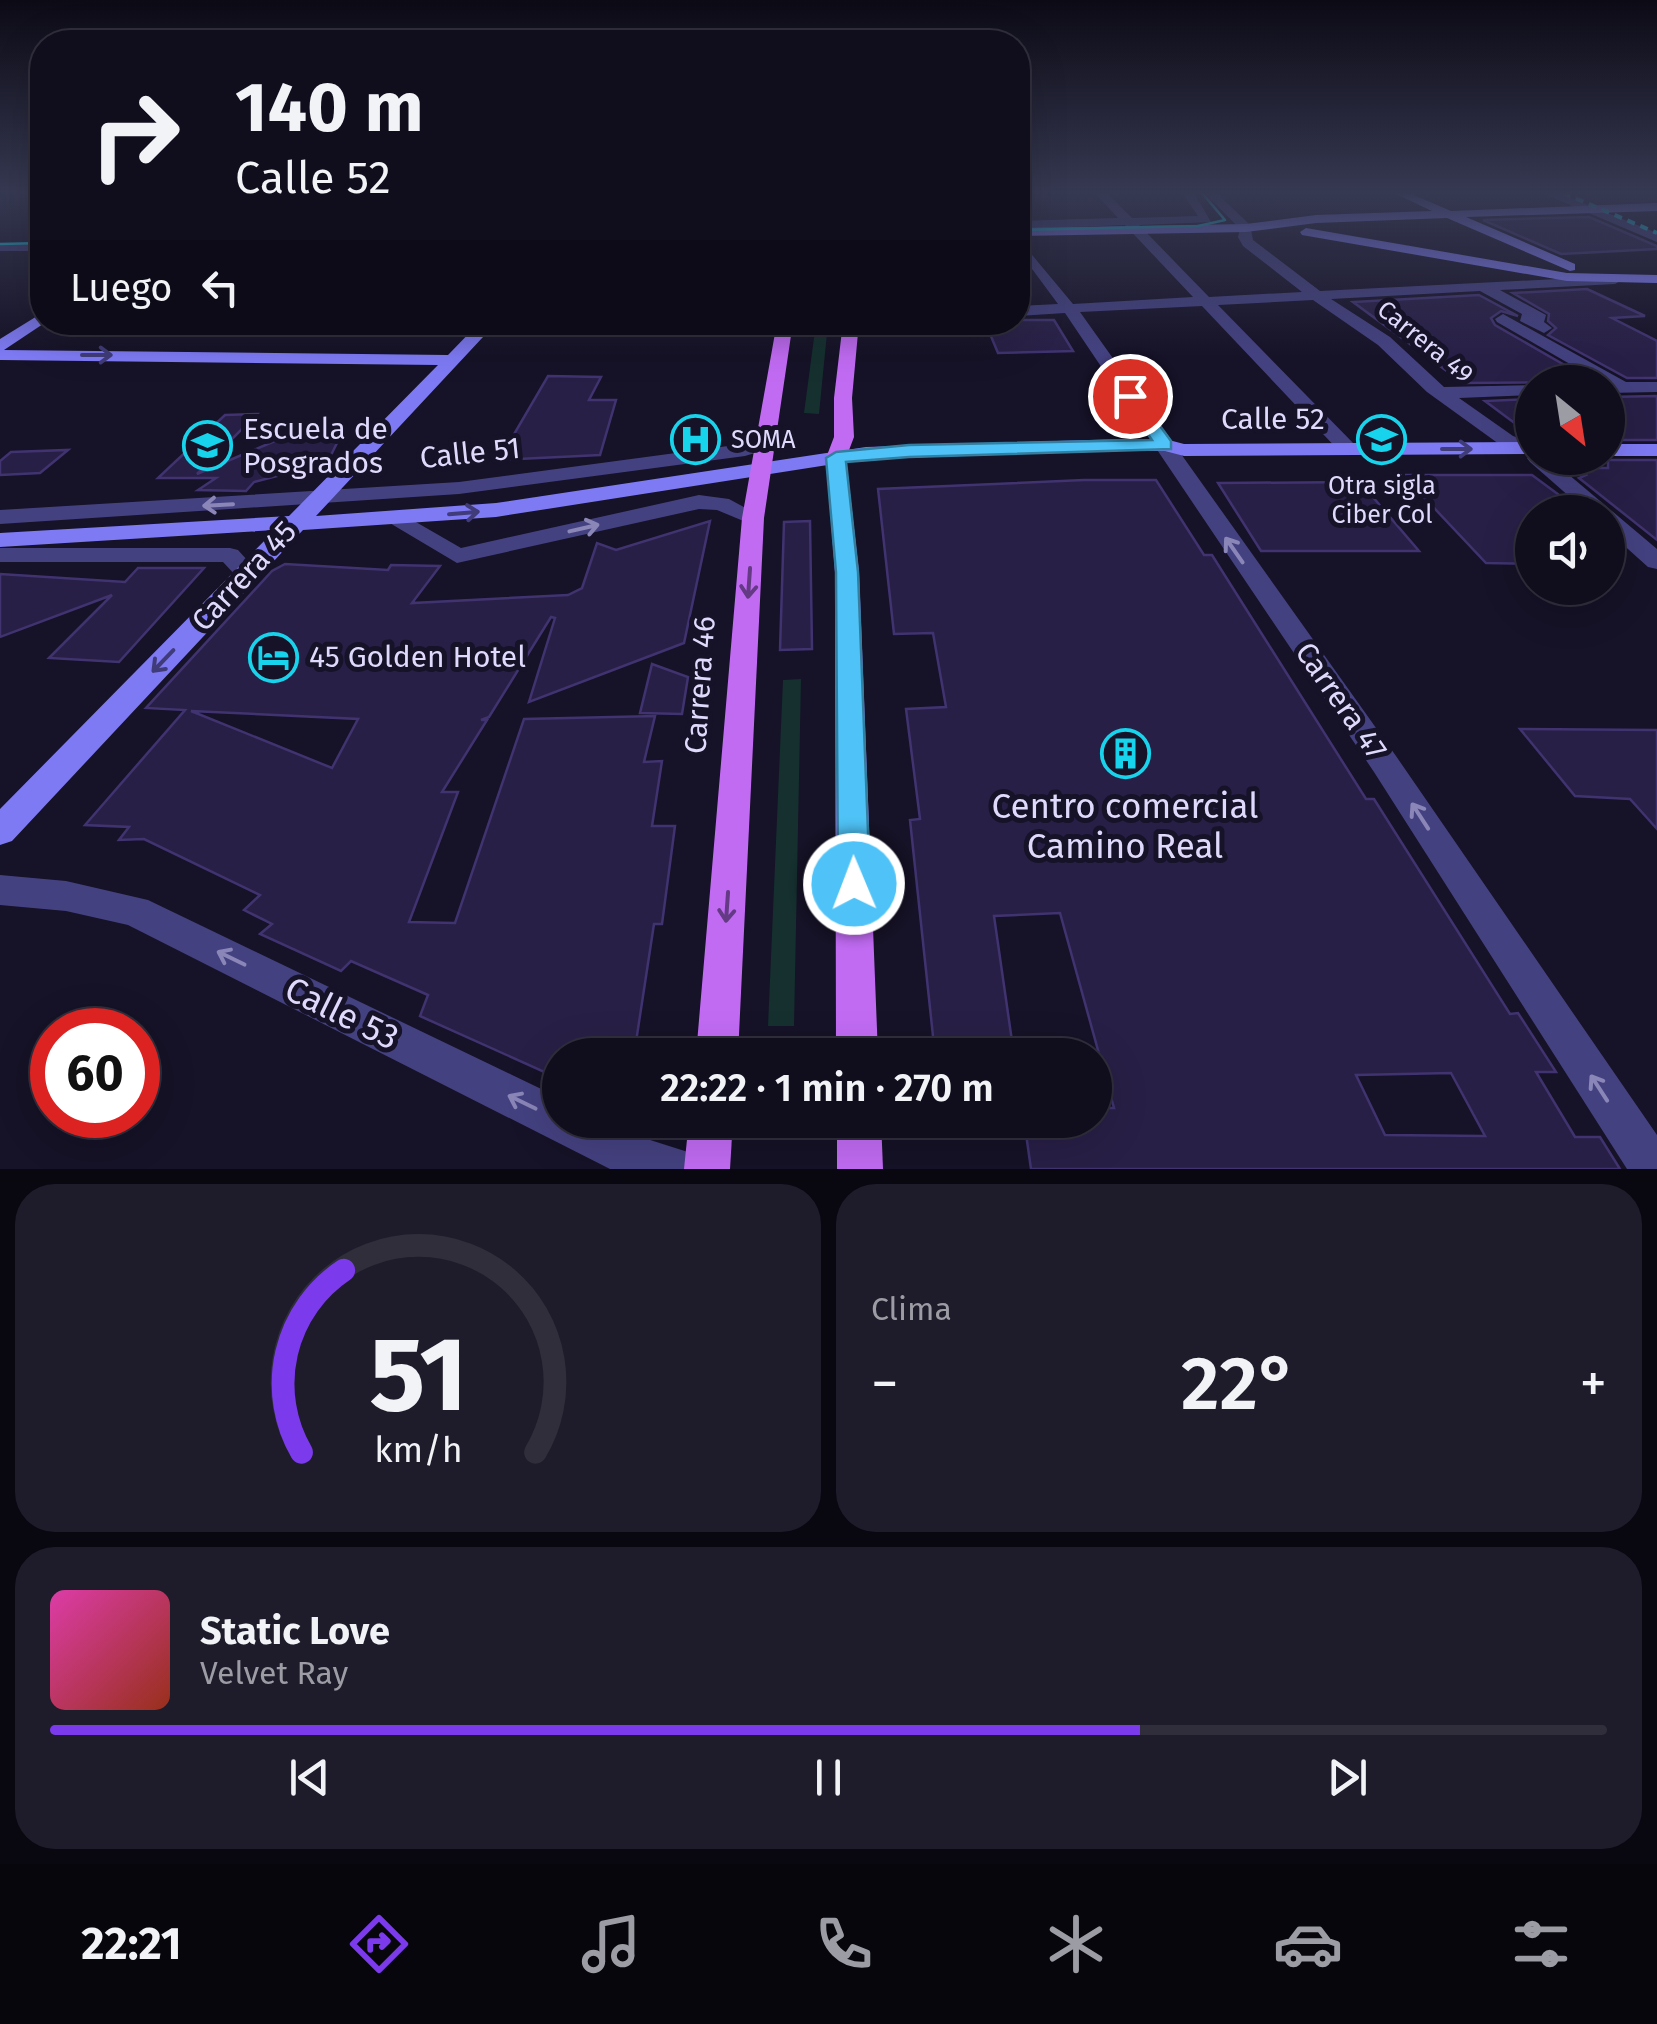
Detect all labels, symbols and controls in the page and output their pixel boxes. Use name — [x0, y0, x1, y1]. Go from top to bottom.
text: 140 m — [235, 66, 424, 150]
icon: right — [70, 70, 200, 200]
text: Calle 52 — [235, 151, 391, 205]
icon: left — [193, 260, 248, 315]
text: Luego — [70, 265, 173, 311]
street label: Carrera 49 — [1371, 294, 1479, 390]
one-way arrow — [80, 346, 113, 364]
pin — [1088, 354, 1173, 439]
north arrow — [1515, 365, 1625, 475]
map controls — [1515, 365, 1625, 605]
icon: arrive — [1103, 369, 1158, 424]
street label: Calle 52 — [1221, 401, 1325, 437]
place label: Escuela de Posgrados — [243, 411, 388, 481]
hospital icon: SOMA — [670, 414, 722, 466]
school or university icon: Otra sigla Ciber Col — [1356, 414, 1408, 466]
school or university icon: Escuela de Posgrados — [182, 420, 234, 472]
place label: SOMA — [731, 425, 796, 455]
street label: Calle 51 — [418, 430, 522, 476]
one-way arrow — [1440, 440, 1473, 458]
place label: Otra sigla Ciber Col — [1328, 471, 1436, 530]
button: sound — [1515, 495, 1625, 605]
one-way arrow — [202, 496, 234, 515]
one-way arrow — [447, 503, 479, 522]
street label: Carrera 45 — [184, 514, 304, 638]
one-way arrow — [567, 517, 599, 536]
one-way arrow — [1224, 536, 1245, 564]
one-way arrow — [739, 566, 758, 598]
street label: Carrera 46 — [677, 615, 723, 755]
hotel icon: 45 Golden Hotel — [248, 631, 300, 683]
street label: Carrera 47 — [1288, 635, 1394, 767]
place label: 45 Golden Hotel — [309, 639, 526, 675]
one-way arrow — [152, 648, 175, 673]
building icon: Centro comercial Camino Real — [1099, 728, 1151, 780]
place label: Centro comercial Camino Real — [992, 785, 1258, 867]
one-way arrow — [1409, 803, 1430, 831]
position arrow — [802, 832, 906, 936]
one-way arrow — [717, 891, 736, 923]
one-way arrow — [216, 948, 246, 967]
street label: Calle 53 — [278, 968, 406, 1058]
speed limit sign: 60 — [30, 1008, 160, 1138]
text: 22:22 · 1 min · 270 m — [660, 1065, 994, 1111]
one-way arrow — [1588, 1074, 1609, 1102]
one-way arrow — [508, 1092, 538, 1111]
text: Clima — [871, 1290, 952, 1328]
text: 51 — [369, 1313, 467, 1438]
text: 22° — [1181, 1339, 1297, 1429]
text: − — [871, 1351, 899, 1417]
text: + — [1580, 1351, 1607, 1417]
text: km/h — [374, 1429, 462, 1471]
text: Static Love — [200, 1608, 390, 1654]
text: Velvet Ray — [200, 1654, 348, 1692]
icon: previous — [282, 1750, 337, 1805]
icon: pause — [801, 1750, 856, 1805]
icon: next — [1320, 1750, 1375, 1805]
icon: directions — [344, 1909, 414, 1979]
icon: music — [576, 1909, 646, 1979]
icon: phone — [809, 1909, 879, 1979]
icon: climate — [1041, 1909, 1111, 1979]
icon: car — [1273, 1909, 1343, 1979]
icon: filters — [1506, 1909, 1576, 1979]
text: 22:21 — [81, 1917, 182, 1971]

